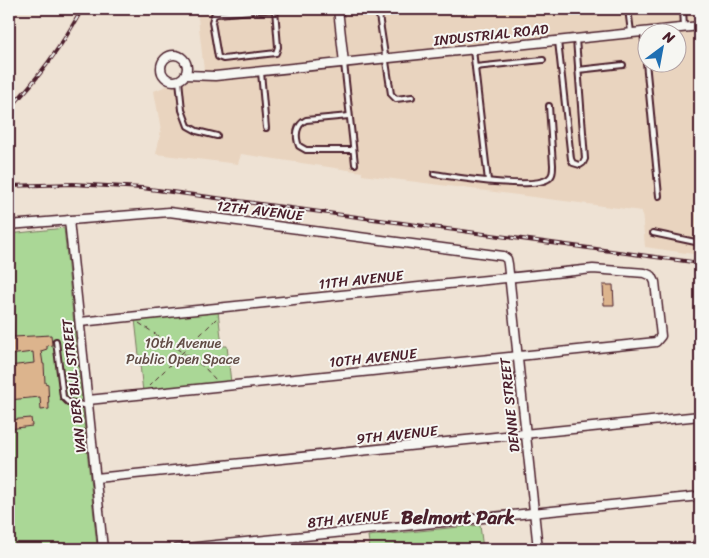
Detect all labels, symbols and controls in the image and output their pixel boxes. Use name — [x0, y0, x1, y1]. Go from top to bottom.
street label: INDUSTRIAL ROAD — [431, 16, 550, 54]
north arrow — [636, 22, 686, 72]
text: N — [657, 24, 680, 51]
street label: 12TH AVENUE — [215, 193, 306, 229]
street label: 11TH AVENUE — [317, 263, 406, 297]
street label: VAN DER BIJL STREET — [54, 316, 93, 454]
park label: 10th Avenue Public Open Space — [126, 331, 240, 372]
street label: 10TH AVENUE — [328, 341, 419, 375]
street label: DENNE STREET — [492, 355, 527, 454]
street label: 9TH AVENUE — [355, 418, 440, 452]
district label: Belmont Park — [401, 501, 515, 534]
street label: 8TH AVENUE — [306, 502, 391, 536]

